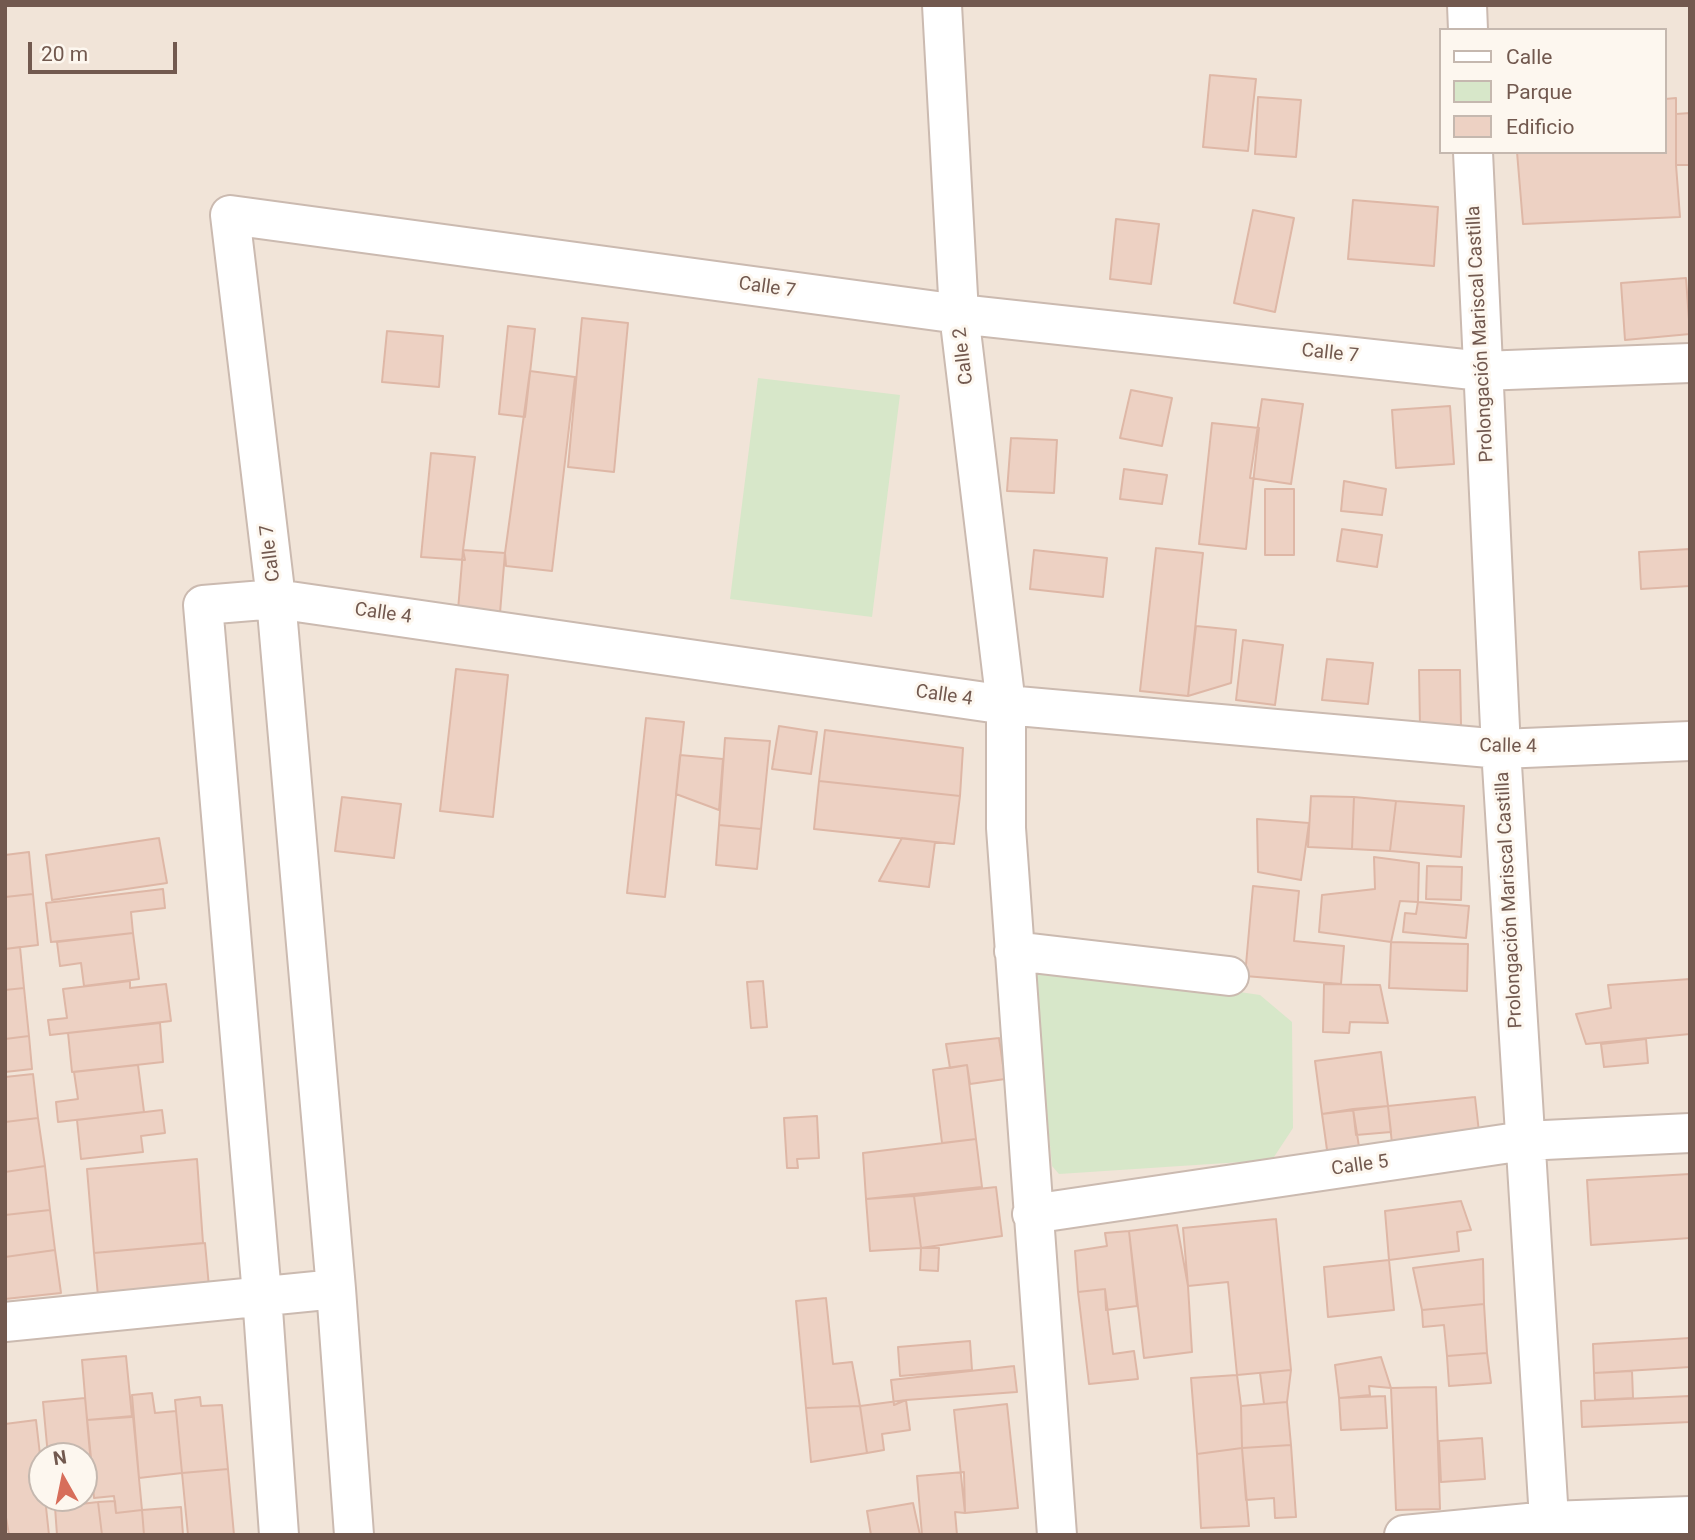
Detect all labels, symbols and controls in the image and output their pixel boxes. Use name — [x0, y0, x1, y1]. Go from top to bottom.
scale bar — [32, 28, 180, 72]
legend — [1440, 28, 1667, 154]
text: 20 m — [41, 42, 88, 66]
text: Calle — [1506, 45, 1552, 69]
text: Parque — [1506, 80, 1572, 104]
text: Edificio — [1506, 115, 1574, 139]
street label: Prolongación Mariscal Castilla — [1463, 205, 1499, 463]
street label: Calle 7 — [737, 273, 797, 303]
street label: Calle 2 — [949, 326, 979, 386]
street label: Calle 7 — [1300, 340, 1360, 368]
street label: Calle 7 — [256, 523, 286, 583]
street label: Calle 4 — [353, 599, 413, 629]
street label: Calle 4 — [914, 681, 974, 711]
street label: Calle 4 — [1479, 735, 1537, 759]
street label: Prolongación Mariscal Castilla — [1492, 771, 1528, 1029]
street label: Calle 5 — [1330, 1151, 1390, 1181]
north arrow — [28, 1442, 98, 1512]
text: N — [52, 1445, 68, 1470]

